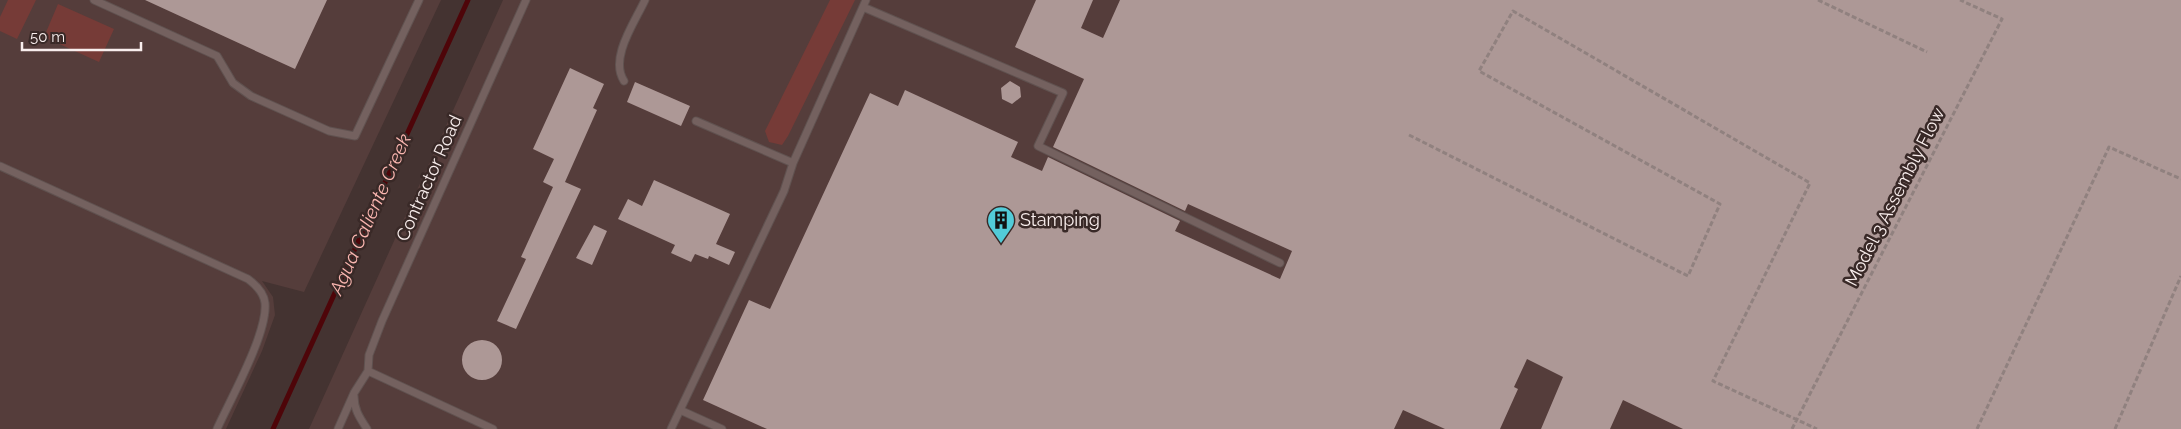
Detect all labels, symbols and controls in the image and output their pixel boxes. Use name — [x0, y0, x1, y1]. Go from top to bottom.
scale bar — [22, 20, 141, 52]
text: 50 m — [30, 28, 65, 46]
street label: Model 3 Assembly Flow — [1840, 104, 1949, 289]
street label: Contractor Road — [391, 112, 466, 244]
water label: Agua Caliente Creek — [324, 130, 415, 299]
building icon: Stamping — [986, 205, 1016, 244]
place label: Stamping — [1020, 209, 1100, 230]

